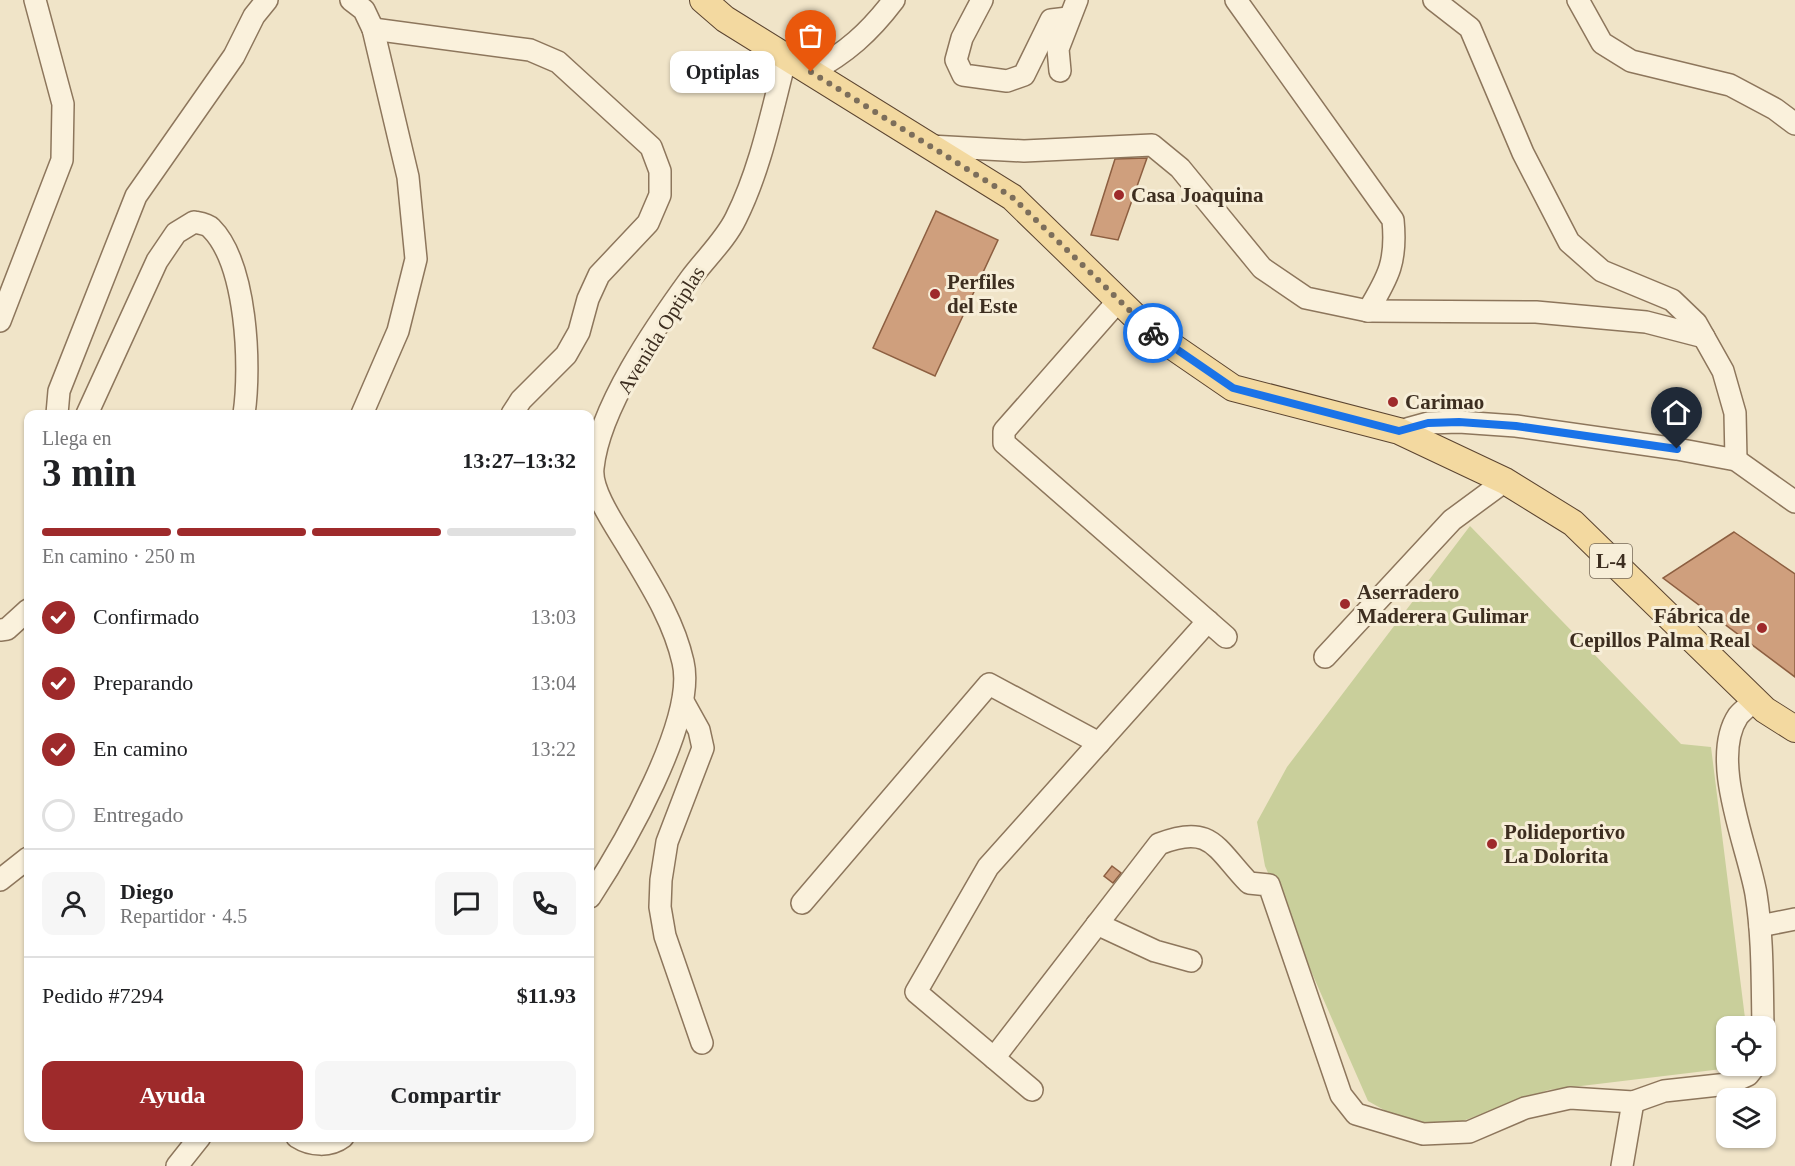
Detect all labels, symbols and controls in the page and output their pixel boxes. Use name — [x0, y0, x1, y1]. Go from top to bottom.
pin — [785, 10, 836, 72]
icon: bag — [794, 19, 827, 52]
callout: Optiplas — [670, 51, 775, 93]
text: Optiplas — [686, 61, 759, 83]
place label: Casa Joaquina — [1131, 183, 1264, 207]
marker: Casa Joaquina — [1112, 188, 1126, 202]
street label: Avenida Optiplas — [612, 262, 710, 398]
place label: Perfiles del Este — [947, 270, 1018, 318]
marker: Perfiles del Este — [928, 287, 942, 301]
courier — [1123, 303, 1183, 363]
icon: bike — [1137, 317, 1170, 350]
pin — [1651, 387, 1702, 449]
place label: Carimao — [1405, 390, 1484, 414]
marker: Carimao — [1386, 395, 1400, 409]
icon: home — [1660, 396, 1693, 429]
text: Llega en — [42, 427, 111, 449]
text: 13:27–13:32 — [462, 448, 576, 473]
text: 3 min — [42, 451, 136, 494]
road number: L-4 — [1590, 544, 1632, 578]
text: En camino · 250 m — [42, 545, 195, 567]
place label: Aserradero Maderera Gulimar — [1357, 580, 1529, 628]
marker: Aserradero Maderera Gulimar — [1338, 597, 1352, 611]
icon: check — [42, 601, 75, 634]
text: Confirmado — [93, 604, 199, 629]
place label: Fábrica de Cepillos Palma Real — [1569, 604, 1750, 652]
text: 13:03 — [530, 606, 576, 628]
marker: Fábrica de Cepillos Palma Real — [1755, 621, 1769, 635]
icon: check — [42, 667, 75, 700]
text: Preparando — [93, 670, 193, 695]
text: 13:04 — [530, 672, 576, 694]
icon: check — [42, 733, 75, 766]
text: En camino — [93, 736, 188, 761]
text: 13:22 — [530, 738, 576, 760]
text: Entregado — [93, 802, 183, 827]
place label: Polideportivo La Dolorita — [1504, 820, 1625, 868]
marker: Polideportivo La Dolorita — [1485, 837, 1499, 851]
button: person — [42, 872, 105, 935]
button: chat — [435, 872, 498, 935]
button: phone — [513, 872, 576, 935]
text: Diego — [120, 879, 174, 904]
text: Repartidor · 4.5 — [120, 905, 247, 927]
text: Pedido #7294 — [42, 983, 164, 1008]
text: $11.93 — [517, 983, 576, 1008]
map controls — [1716, 1016, 1776, 1148]
button: locate — [1716, 1016, 1776, 1076]
button: Ayuda — [42, 1061, 303, 1130]
button: Compartir — [315, 1061, 576, 1130]
button: layers — [1716, 1088, 1776, 1148]

